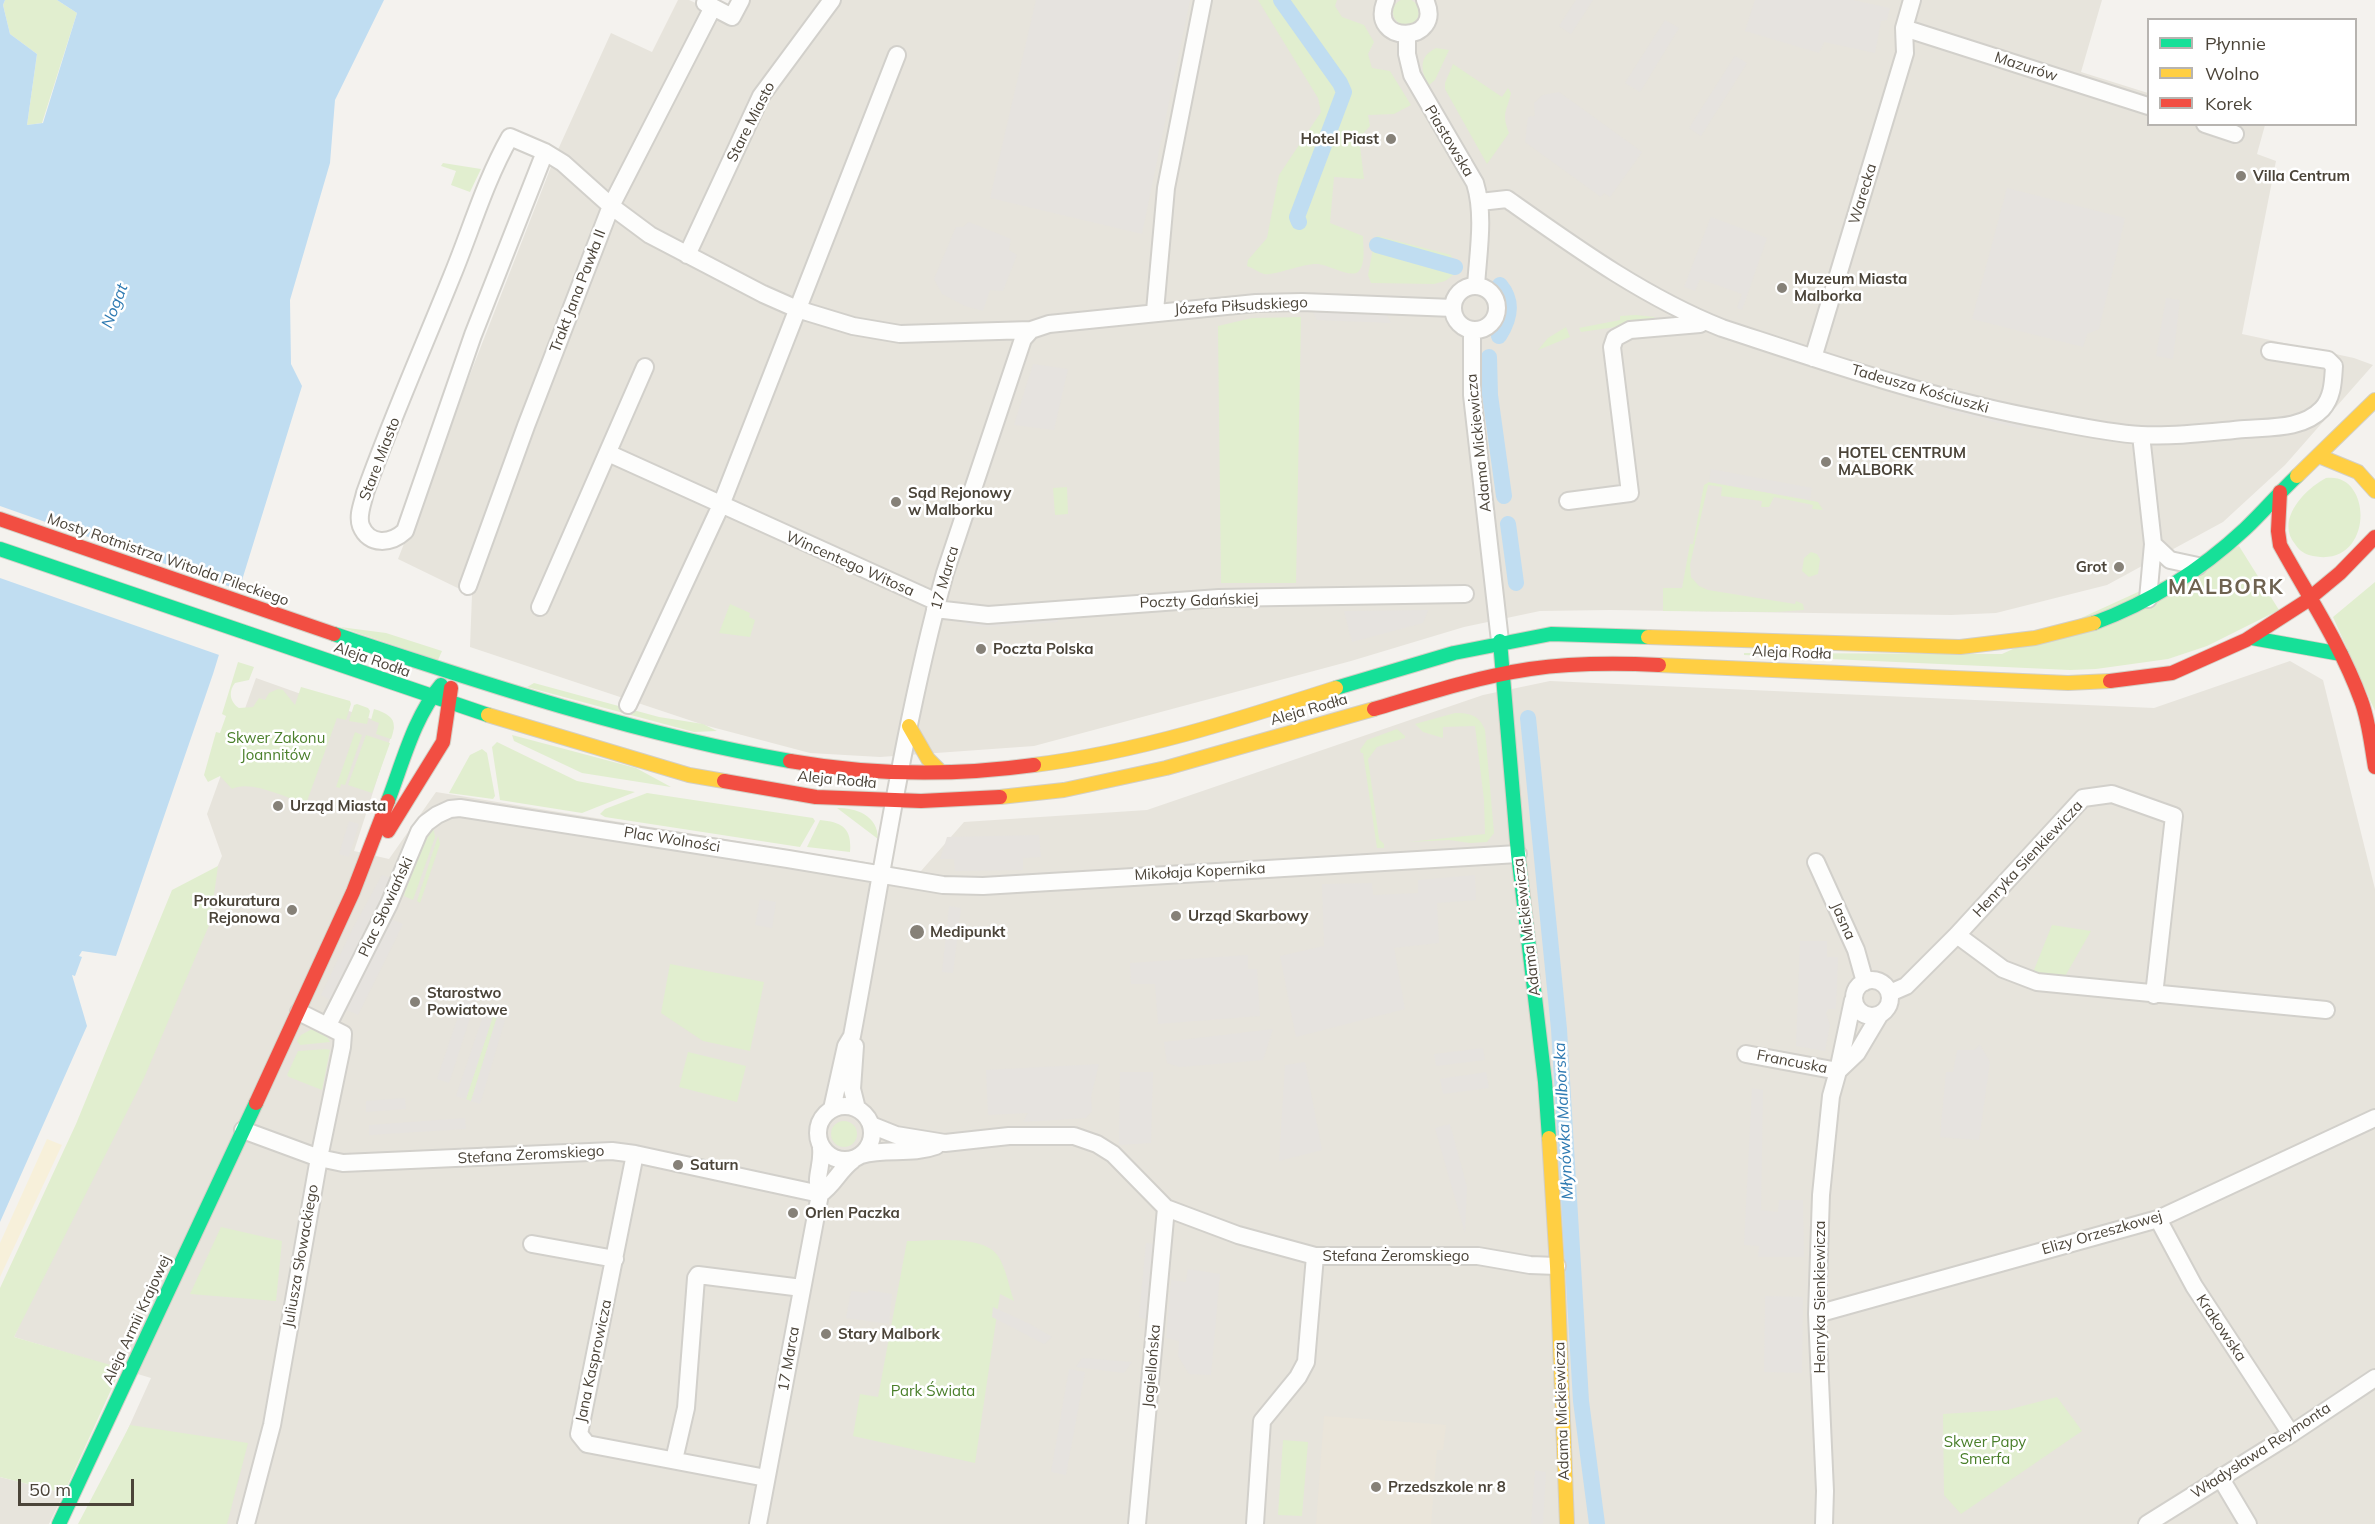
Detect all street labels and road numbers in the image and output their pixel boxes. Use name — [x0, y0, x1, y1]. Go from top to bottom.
street label: Mazurów — [1992, 48, 2060, 86]
street label: Stare Miasto — [723, 79, 779, 165]
street label: Piastowska — [1421, 102, 1477, 180]
street label: Warecka — [1845, 162, 1881, 226]
street label: Trakt Jana Pawła II — [546, 227, 610, 355]
street label: Józefa Piłsudskiego — [1174, 294, 1308, 318]
street label: Tadeusza Kościuszki — [1849, 361, 1991, 417]
street label: Adama Mickiewicza — [1463, 373, 1495, 513]
street label: Stare Miasto — [356, 415, 404, 503]
street label: Mosty Rotmistrza Witolda Pileckiego — [45, 510, 291, 610]
street label: Wincentego Witosa — [783, 528, 917, 600]
street label: 17 Marca — [927, 544, 963, 612]
street label: Poczty Gdańskiej — [1139, 590, 1259, 612]
street label: Aleja Rodła — [331, 639, 413, 681]
street label: Aleja Rodła — [1752, 643, 1832, 663]
street label: Aleja Rodła — [1268, 690, 1350, 730]
street label: Aleja Rodła — [797, 768, 877, 792]
street label: Henryka Sienkiewicza — [1969, 797, 2087, 921]
street label: Plac Wolności — [622, 823, 722, 857]
street label: Plac Słowiański — [355, 854, 417, 960]
street label: Adama Mickiewicza — [1510, 857, 1544, 997]
street label: Mikołaja Kopernika — [1134, 860, 1266, 884]
street label: Jasna — [1827, 899, 1859, 943]
street label: Francuska — [1755, 1046, 1829, 1078]
street label: Stefana Żeromskiego — [457, 1142, 605, 1168]
street label: Juliusza Słowackiego — [280, 1183, 322, 1329]
street label: Elizy Orzeszkowej — [2040, 1207, 2164, 1259]
street label: Henryka Sienkiewicza — [1811, 1221, 1829, 1373]
street label: Stefana Żeromskiego — [1323, 1247, 1469, 1265]
street label: Aleja Armii Krajowej — [99, 1253, 175, 1387]
street label: Krakowska — [2192, 1291, 2250, 1365]
street label: Jana Kasprowicza — [572, 1298, 616, 1424]
street label: Jagiellońska — [1139, 1324, 1165, 1408]
street label: 17 Marca — [774, 1325, 804, 1393]
street label: Adama Mickiewicza — [1551, 1341, 1573, 1481]
street label: Władysława Reymonta — [2188, 1399, 2334, 1503]

